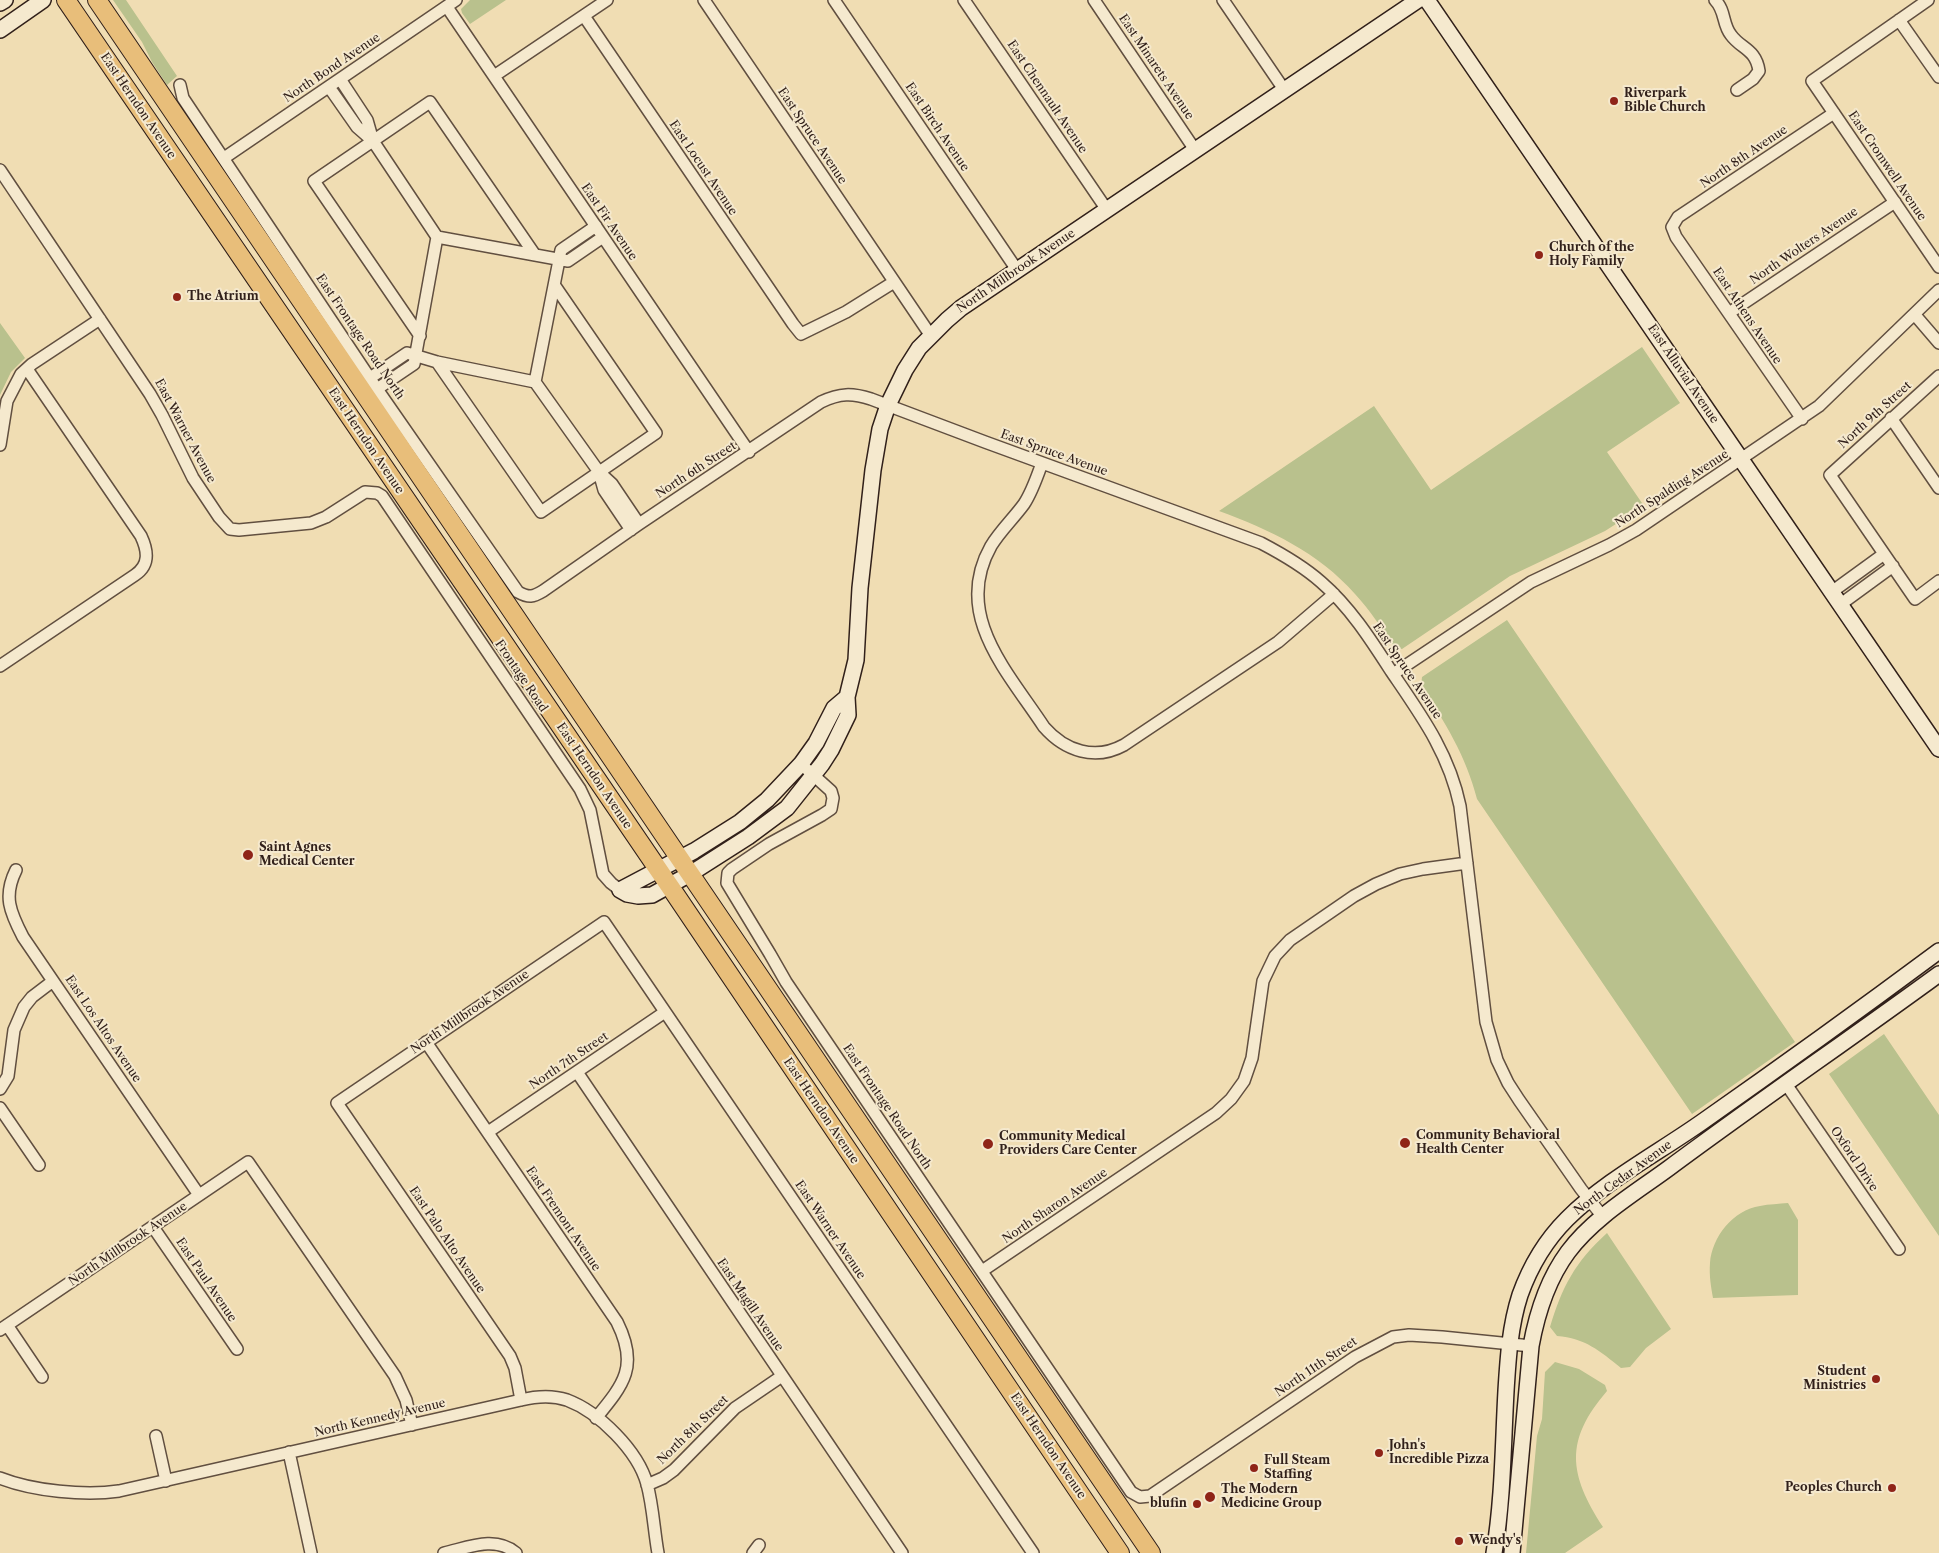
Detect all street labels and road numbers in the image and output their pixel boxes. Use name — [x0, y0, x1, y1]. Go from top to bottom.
street label: East Minarets Avenue — [1115, 12, 1197, 122]
street label: North Bond Avenue — [281, 30, 383, 106]
street label: East Chennault Avenue — [1004, 38, 1090, 156]
street label: East Herndon Avenue — [97, 50, 179, 162]
street label: East Birch Avenue — [902, 80, 972, 174]
street label: East Spruce Avenue — [774, 85, 850, 187]
street label: East Cromwell Avenue — [1845, 109, 1929, 223]
street label: East Locust Avenue — [666, 118, 740, 218]
street label: North 8th Avenue — [1698, 123, 1790, 191]
street label: East Fir Avenue — [578, 181, 640, 263]
street label: North Wolters Avenue — [1747, 204, 1861, 288]
street label: North Millbrook Avenue — [954, 226, 1078, 316]
street label: East Athens Avenue — [1709, 265, 1785, 367]
street label: East Frontage Road North — [313, 272, 407, 402]
street label: East Alluvial Avenue — [1644, 322, 1722, 426]
street label: East Warner Avenue — [151, 377, 219, 485]
street label: North 9th Street — [1836, 379, 1914, 451]
street label: East Herndon Avenue — [325, 385, 407, 497]
street label: East Spruce Avenue — [998, 427, 1110, 479]
street label: North 6th Street — [653, 439, 739, 501]
street label: North Spalding Avenue — [1613, 447, 1731, 531]
street label: East Spruce Avenue — [1369, 620, 1445, 722]
street label: Frontage Road — [492, 637, 550, 715]
street label: East Herndon Avenue — [553, 720, 635, 832]
street label: North Millbrook Avenue — [408, 967, 532, 1057]
street label: East Los Altos Avenue — [62, 973, 144, 1085]
street label: North 7th Street — [527, 1029, 611, 1093]
street label: East Frontage Road North — [840, 1042, 934, 1172]
street label: East Herndon Avenue — [780, 1055, 862, 1167]
street label: Oxford Drive — [1827, 1124, 1881, 1194]
street label: North Cedar Avenue — [1571, 1138, 1675, 1218]
street label: East Fremont Avenue — [523, 1164, 603, 1274]
street label: North Sharon Avenue — [1000, 1165, 1110, 1247]
street label: East Warner Avenue — [792, 1178, 868, 1282]
street label: East Palo Alto Avenue — [406, 1184, 488, 1296]
street label: North Millbrook Avenue — [66, 1199, 190, 1289]
street label: East Paul Avenue — [173, 1235, 239, 1325]
street label: East Magill Avenue — [714, 1256, 786, 1354]
street label: North 11th Street — [1272, 1334, 1360, 1400]
street label: East Herndon Avenue — [1007, 1390, 1089, 1502]
street label: North 8th Street — [655, 1393, 731, 1467]
street label: North Kennedy Avenue — [313, 1396, 447, 1440]

